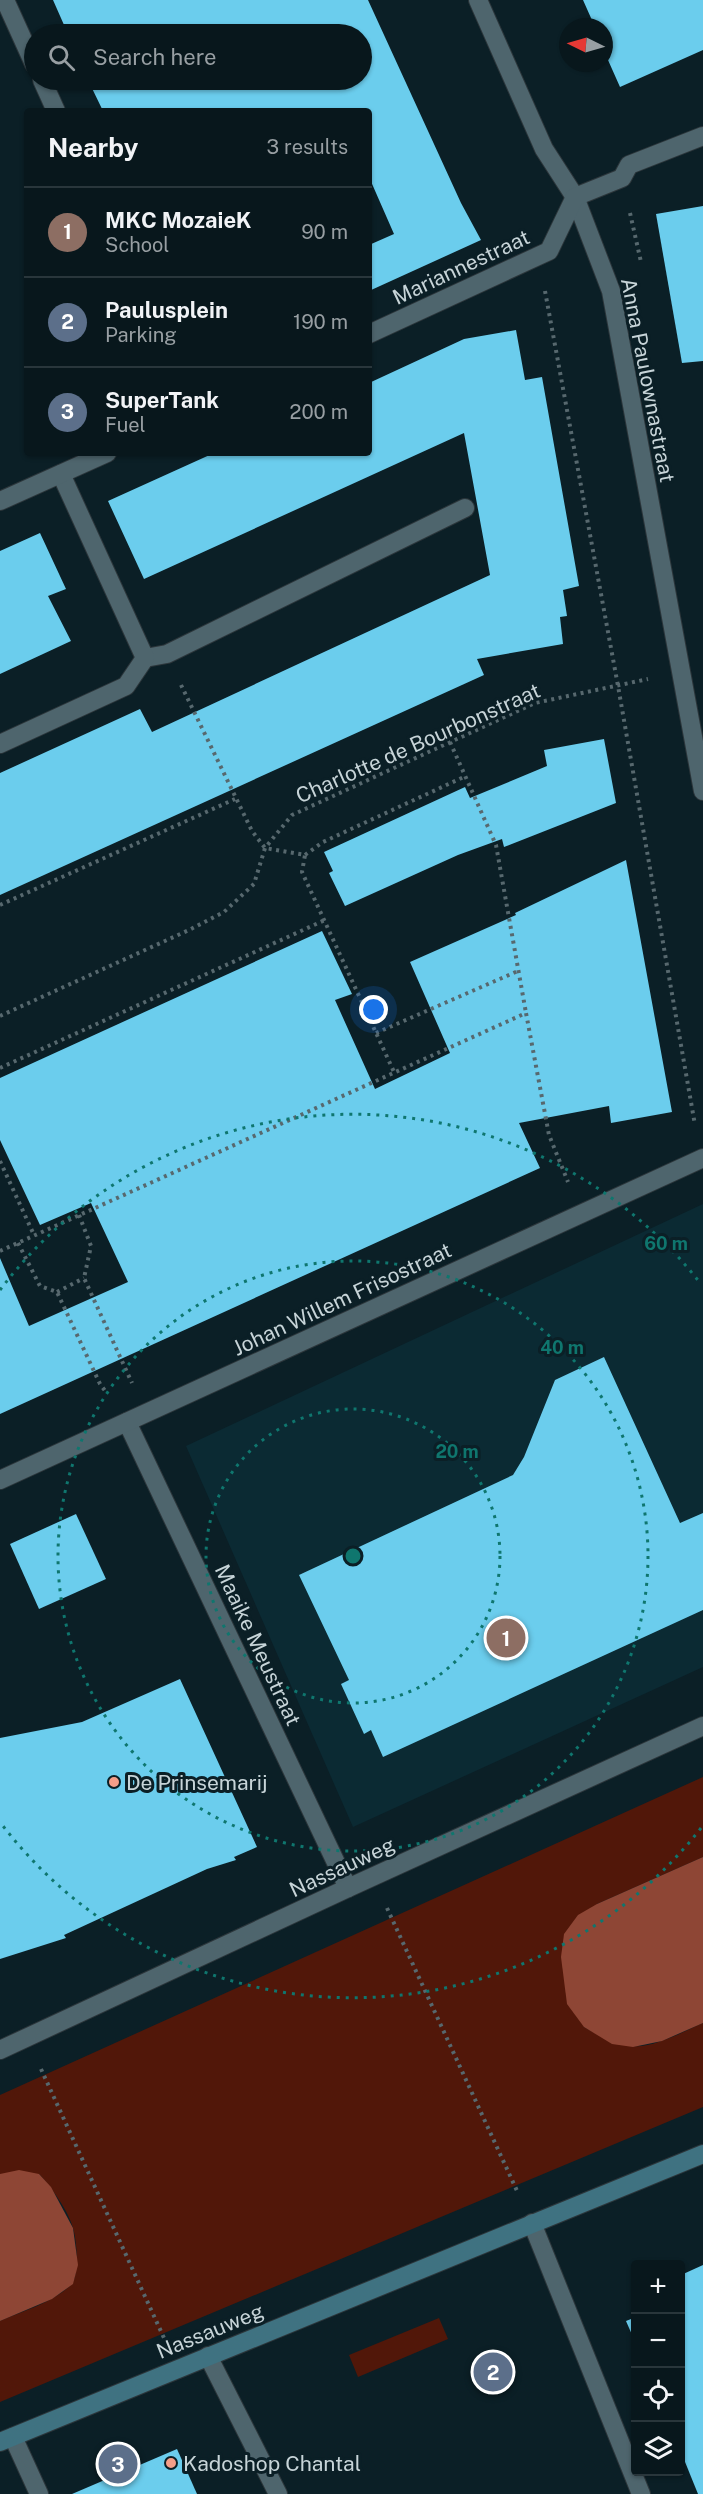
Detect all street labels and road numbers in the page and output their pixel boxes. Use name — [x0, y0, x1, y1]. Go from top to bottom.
street label: Mariannestraat — [388, 224, 534, 310]
street label: Anna Paulownastraat — [616, 276, 680, 484]
street label: Charlotte de Bourbonstraat — [292, 678, 544, 808]
street label: Johan Willem Frisostraat — [229, 1237, 455, 1361]
street label: Maaike Meustraat — [210, 1560, 306, 1730]
street label: Nassauweg — [285, 1832, 399, 1902]
street label: Nassauweg — [153, 2298, 267, 2364]

